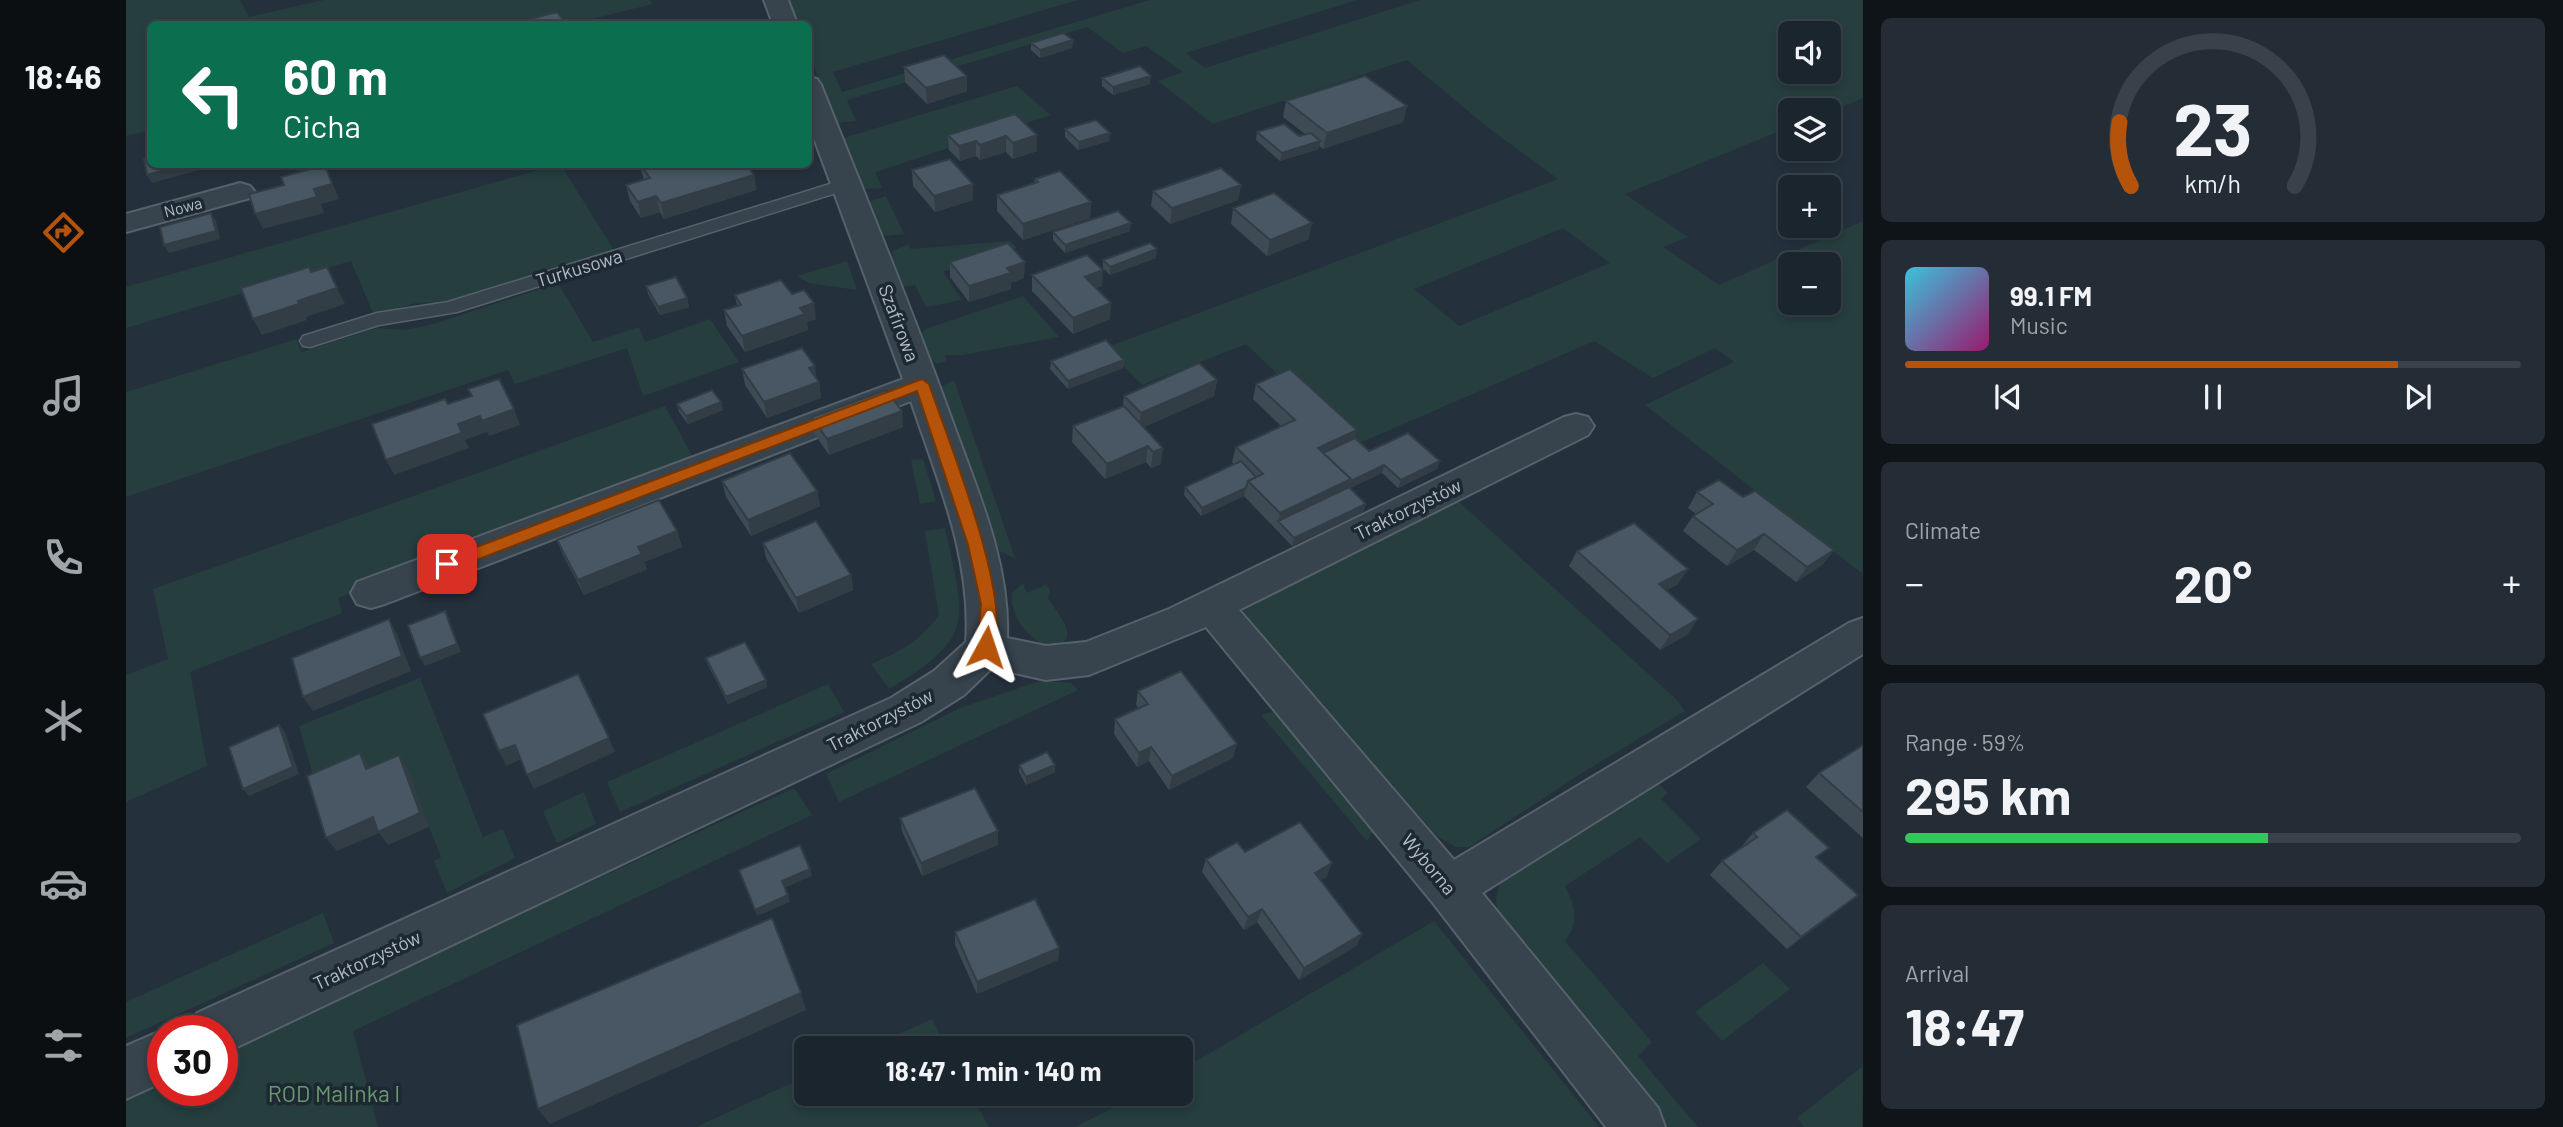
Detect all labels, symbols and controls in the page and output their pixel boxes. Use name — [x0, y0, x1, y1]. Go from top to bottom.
map controls — [1778, 21, 1841, 315]
button: sound — [1778, 21, 1841, 84]
text: 60 m — [283, 46, 388, 105]
icon: left — [168, 49, 259, 140]
text: 18:46 — [25, 57, 101, 95]
text: 23 — [2173, 83, 2253, 171]
button: layers — [1778, 98, 1841, 161]
text: Cicha — [283, 106, 361, 144]
text: km/h — [2185, 168, 2241, 198]
button: + — [1778, 175, 1841, 238]
street label: Nowa — [162, 192, 204, 221]
icon: directions — [39, 208, 88, 257]
street label: Turkusowa — [533, 243, 625, 292]
button: − — [1778, 252, 1841, 315]
text: 99.1 FM — [2010, 280, 2092, 311]
street label: Szafirowa — [874, 281, 925, 365]
text: Music — [2010, 311, 2068, 339]
icon: music — [39, 371, 88, 420]
icon: previous — [1989, 378, 2027, 416]
icon: pause — [2194, 378, 2232, 416]
icon: next — [2399, 378, 2437, 416]
street label: Traktorzystów — [1351, 473, 1465, 544]
text: Climate — [1905, 516, 1981, 544]
icon: phone — [39, 533, 88, 582]
pin — [417, 534, 477, 594]
icon: arrive — [428, 545, 466, 583]
text: 20° — [2174, 551, 2252, 613]
text: − — [1905, 559, 1924, 605]
text: + — [2502, 559, 2521, 605]
position arrow — [949, 610, 1023, 684]
street label: Traktorzystów — [823, 683, 937, 756]
icon: climate — [39, 696, 88, 745]
text: Range · 59% — [1905, 728, 2025, 756]
text: 295 km — [1905, 763, 2071, 825]
street label: Wyborna — [1397, 828, 1462, 899]
icon: car — [39, 859, 88, 908]
street label: Traktorzystów — [309, 925, 424, 994]
text: Arrival — [1905, 959, 1969, 987]
text: 18:47 — [1905, 994, 2024, 1056]
speed limit sign: 30 — [147, 1015, 238, 1106]
icon: filters — [39, 1021, 88, 1070]
text: 18:47 · 1 min · 140 m — [885, 1055, 1102, 1086]
park label: ROD Malinka I — [268, 1079, 400, 1107]

